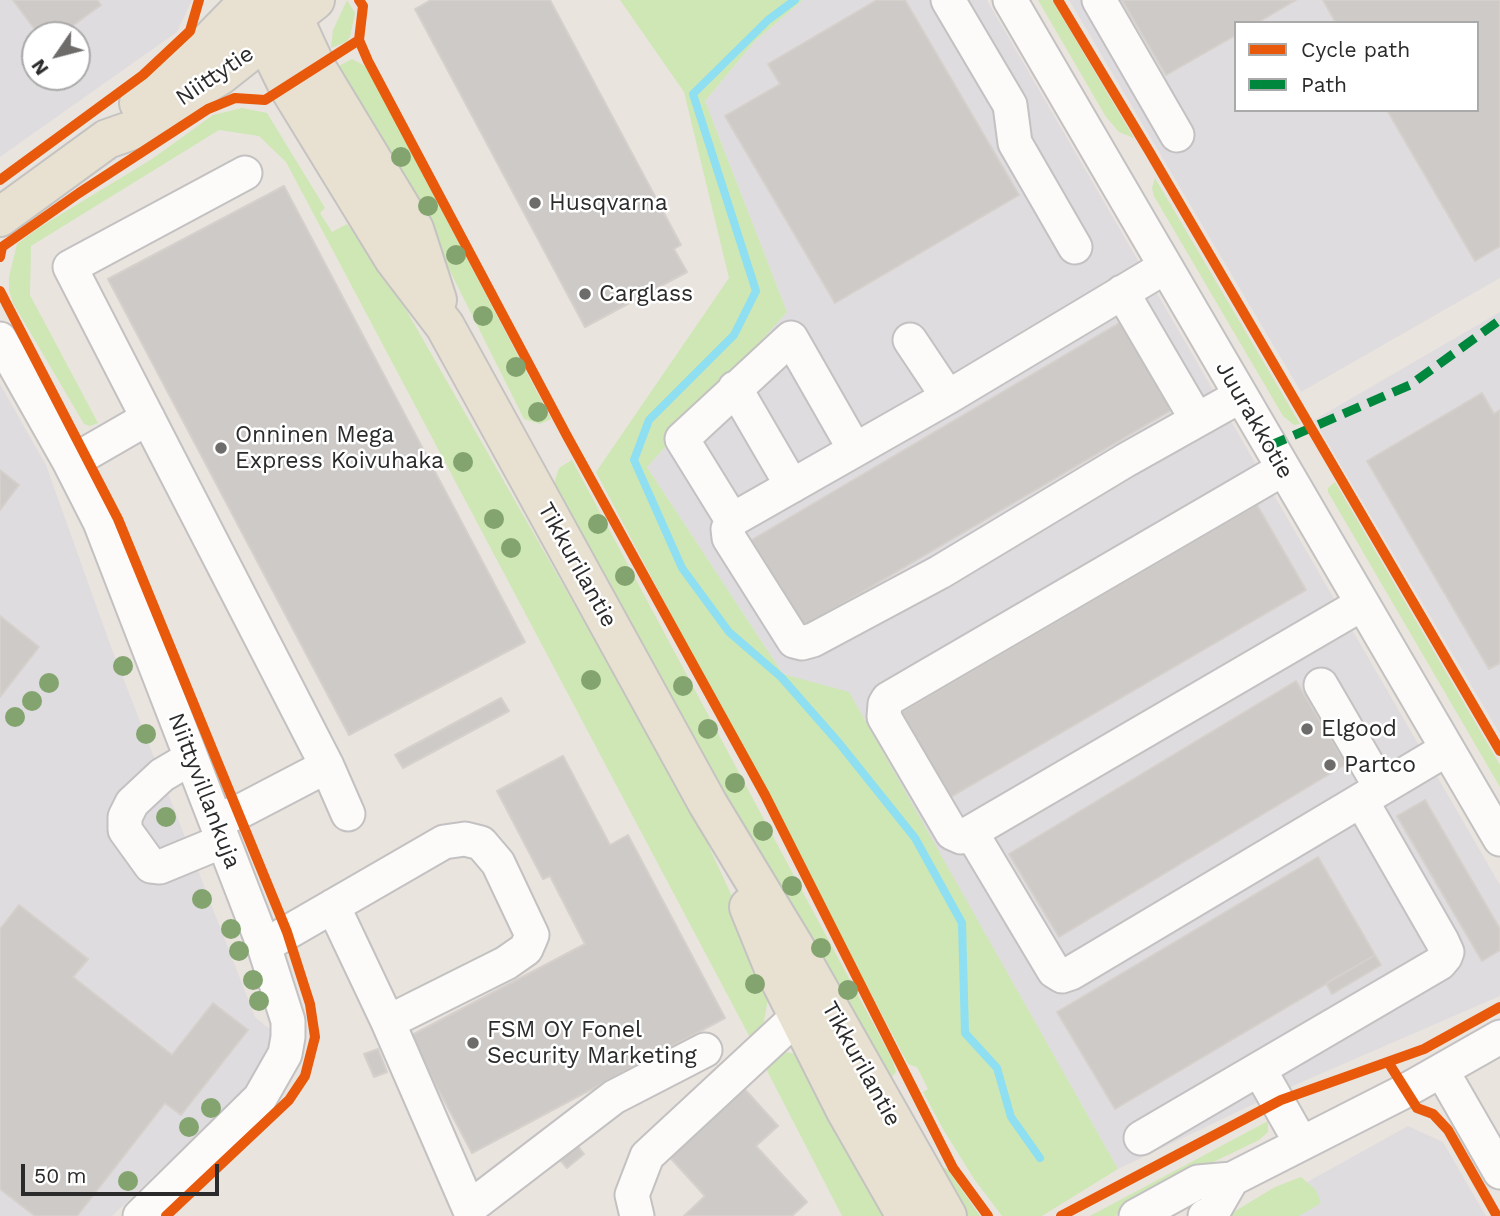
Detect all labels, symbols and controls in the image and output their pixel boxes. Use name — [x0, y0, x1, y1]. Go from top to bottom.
north arrow — [21, 21, 91, 91]
legend — [1234, 21, 1479, 112]
text: Cycle path — [1301, 37, 1410, 62]
street label: Niittytie — [171, 40, 259, 112]
text: N — [27, 55, 53, 80]
text: Path — [1301, 72, 1347, 97]
place label: Husqvarna — [549, 189, 668, 217]
marker: Husqvarna — [527, 195, 543, 211]
place label: Carglass — [599, 280, 693, 308]
marker: Carglass — [577, 286, 593, 302]
street label: Juurakkotie — [1209, 356, 1299, 484]
place label: Onninen Mega Express Koivuhaka — [235, 421, 444, 475]
marker: Onninen Mega Express Koivuhaka — [213, 440, 229, 456]
street label: Tikkurilantie — [531, 498, 623, 632]
street label: Niittyvillankuja — [162, 709, 246, 873]
place label: Elgood — [1321, 715, 1397, 743]
marker: Elgood — [1299, 721, 1315, 737]
place label: Partco — [1344, 751, 1416, 779]
marker: Partco — [1322, 757, 1338, 773]
street label: Tikkurilantie — [815, 997, 907, 1131]
place label: FSM OY Fonel Security Marketing — [487, 1016, 697, 1070]
marker: FSM OY Fonel Security Marketing — [465, 1035, 481, 1051]
scale bar — [24, 1150, 222, 1194]
text: 50 m — [34, 1163, 86, 1188]

